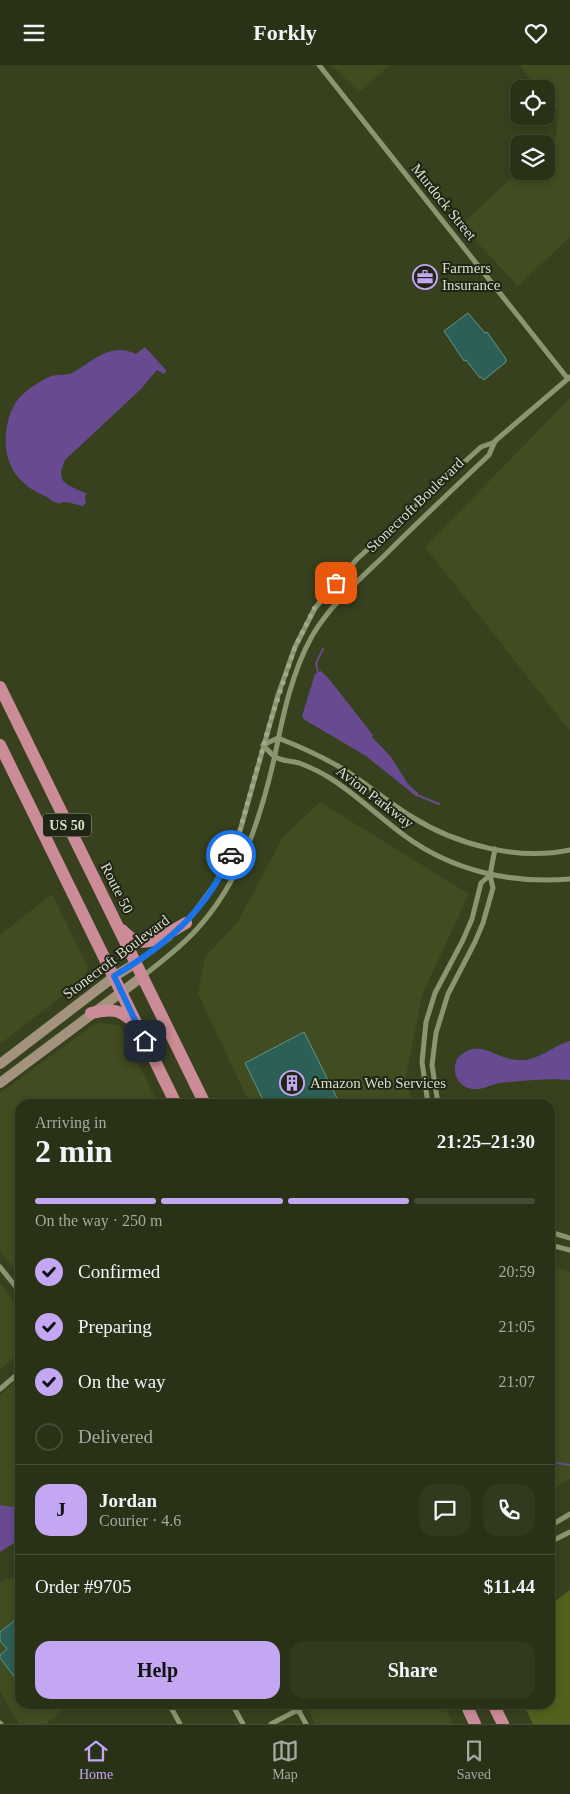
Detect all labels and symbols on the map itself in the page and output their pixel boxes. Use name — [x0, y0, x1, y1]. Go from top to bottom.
street label: Murdock Street — [408, 161, 480, 244]
place label: Farmers Insurance — [442, 260, 501, 293]
office icon: Farmers Insurance — [412, 264, 438, 290]
street label: Stonecroft Boulevard — [363, 454, 467, 555]
pin — [315, 562, 357, 604]
street label: Avion Parkway — [333, 763, 417, 832]
road number: US 50 — [43, 813, 91, 837]
courier — [206, 830, 256, 880]
street label: Route 50 — [97, 860, 137, 916]
street label: Stonecroft Boulevard — [60, 912, 173, 1002]
pin — [124, 1020, 166, 1062]
building icon: Amazon Web Services — [279, 1070, 305, 1096]
place label: Amazon Web Services — [310, 1075, 446, 1091]

